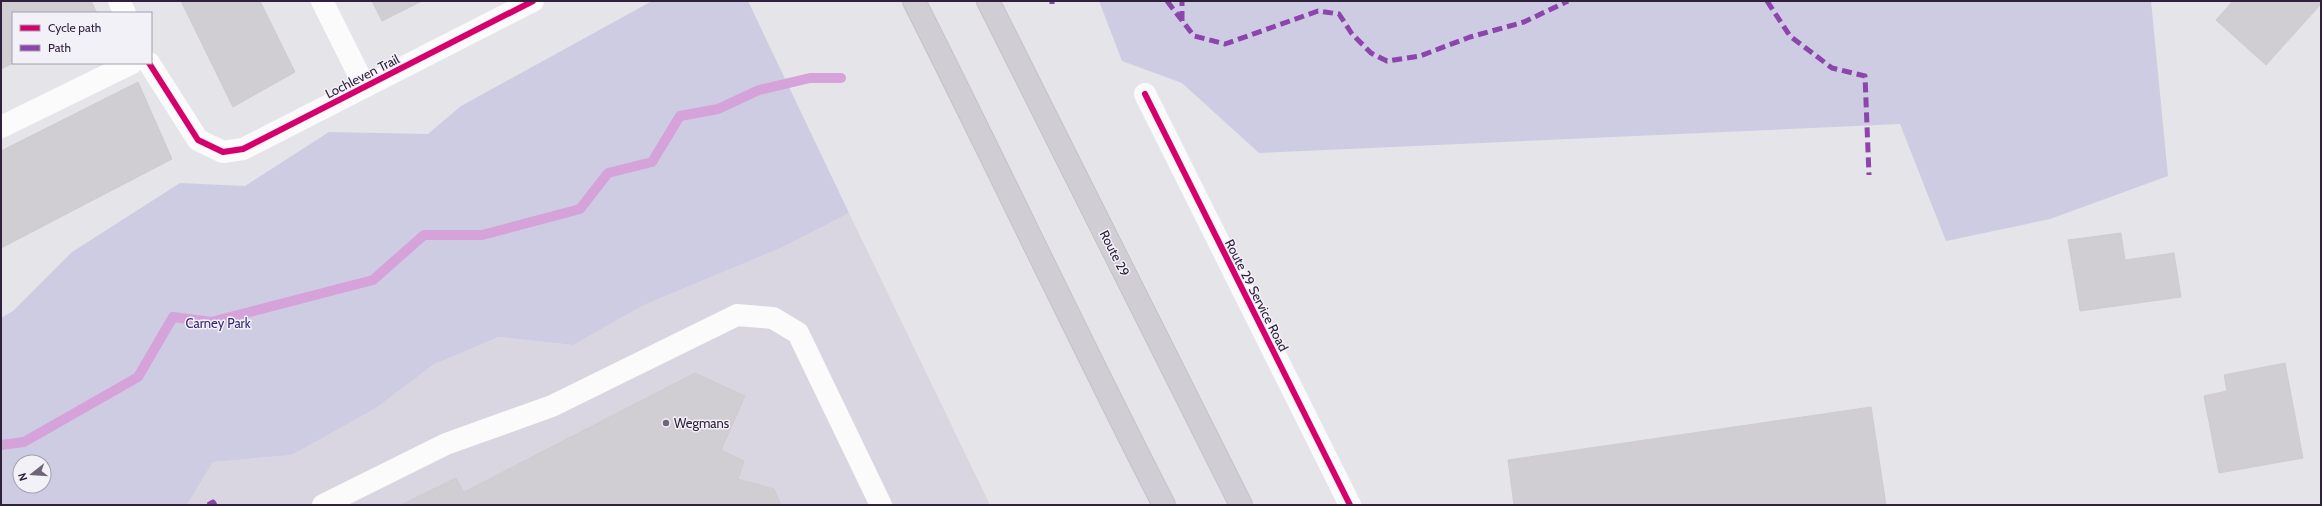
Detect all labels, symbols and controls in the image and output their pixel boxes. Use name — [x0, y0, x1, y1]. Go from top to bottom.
legend — [12, 12, 152, 64]
text: Cycle path — [48, 20, 101, 35]
text: Path — [48, 40, 71, 55]
street label: Lochleven Trail — [322, 50, 402, 102]
street label: Route 29 — [1097, 227, 1133, 279]
street label: Route 29 Service Road — [1222, 236, 1292, 354]
park label: Carney Park — [185, 315, 251, 331]
place label: Wegmans — [674, 415, 730, 431]
marker: Wegmans — [661, 418, 671, 428]
north arrow — [12, 454, 52, 494]
text: N — [15, 471, 30, 483]

